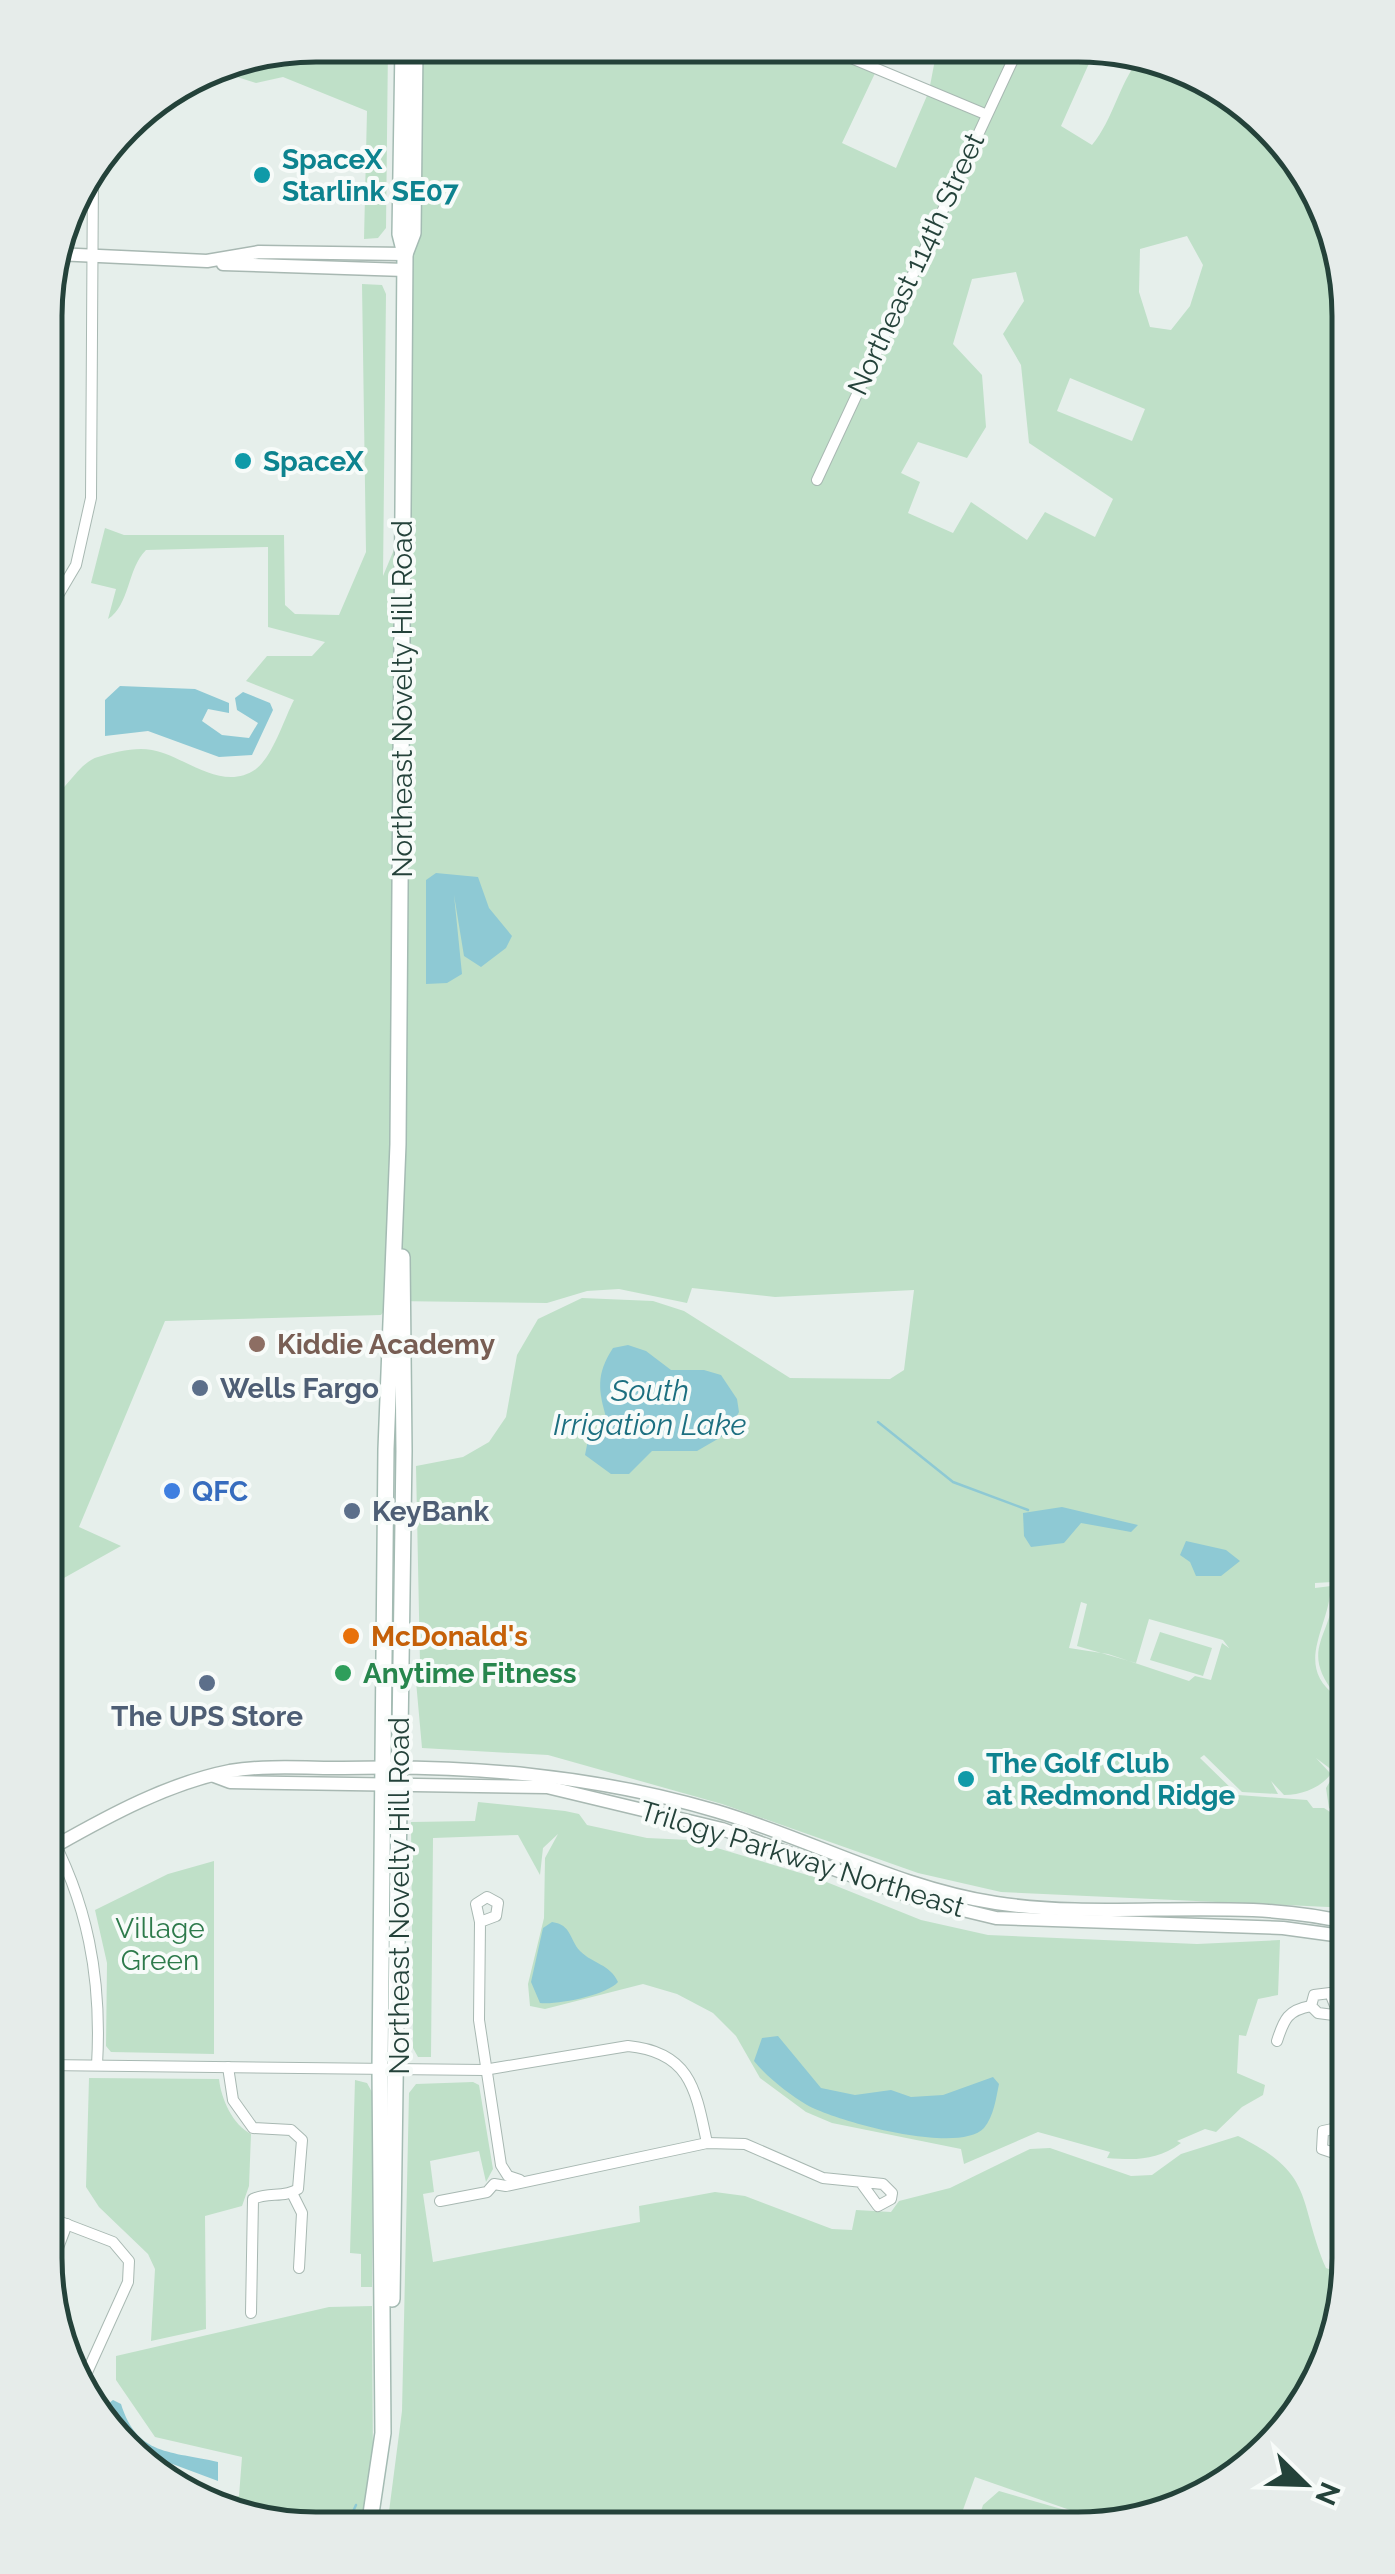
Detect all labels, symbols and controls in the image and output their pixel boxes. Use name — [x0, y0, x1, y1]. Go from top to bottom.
street label: Northeast 114th Street — [841, 127, 991, 400]
place label: SpaceX Starlink SE07 — [282, 143, 459, 208]
marker: SpaceX Starlink SE07 — [251, 164, 273, 186]
place label: SpaceX — [263, 445, 365, 478]
marker: SpaceX — [232, 450, 254, 472]
street label: Northeast Novelty Hill Road — [386, 520, 419, 878]
place label: Kiddie Academy — [277, 1328, 496, 1361]
marker: Kiddie Academy — [246, 1333, 268, 1355]
place label: Wells Fargo — [220, 1372, 379, 1405]
water label: South Irrigation Lake — [553, 1373, 747, 1442]
marker: Wells Fargo — [189, 1377, 211, 1399]
place label: QFC — [192, 1475, 248, 1508]
marker: QFC — [161, 1480, 183, 1502]
place label: KeyBank — [372, 1495, 489, 1528]
marker: KeyBank — [341, 1500, 363, 1522]
place label: McDonald's — [371, 1620, 528, 1653]
marker: McDonald's — [340, 1625, 362, 1647]
place label: Anytime Fitness — [363, 1657, 577, 1690]
marker: Anytime Fitness — [332, 1662, 354, 1684]
marker: The UPS Store — [196, 1672, 218, 1694]
place label: The UPS Store — [111, 1700, 303, 1733]
street label: Northeast Novelty Hill Road — [383, 1717, 416, 2075]
place label: The Golf Club at Redmond Ridge — [986, 1747, 1236, 1812]
marker: The Golf Club at Redmond Ridge — [955, 1768, 977, 1790]
street label: Trilogy Parkway Northeast — [636, 1794, 969, 1924]
park label: Village Green — [115, 1912, 205, 1977]
north arrow — [1255, 2434, 1355, 2534]
text: N — [1308, 2477, 1347, 2510]

